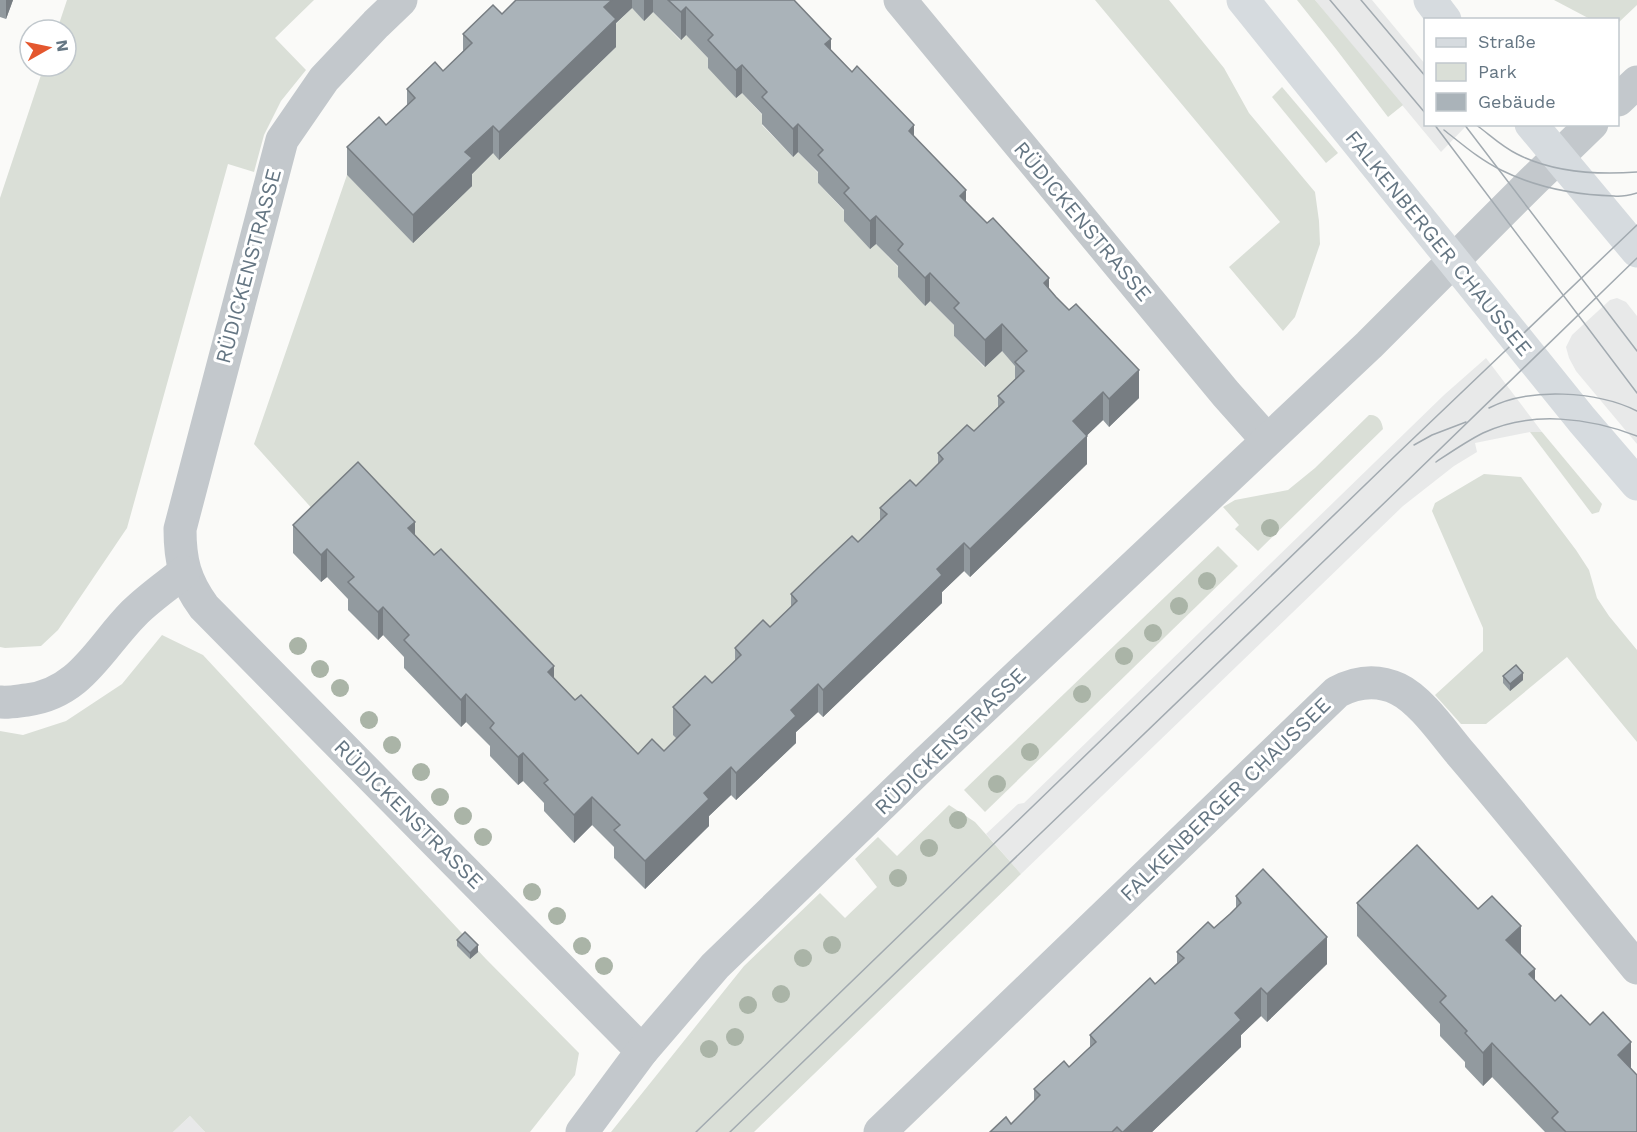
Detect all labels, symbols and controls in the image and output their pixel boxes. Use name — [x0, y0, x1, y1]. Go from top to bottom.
north arrow — [18, 18, 78, 78]
legend — [1424, 18, 1619, 126]
text: Straße — [1478, 31, 1536, 52]
text: N — [52, 38, 73, 53]
text: Park — [1478, 61, 1517, 82]
text: Gebäude — [1478, 91, 1556, 112]
street label: FALKENBERGER CHAUSSEE — [1340, 125, 1538, 361]
street label: RÜDICKENSTRASSE — [1009, 136, 1157, 306]
street label: RÜDICKENSTRASSE — [210, 166, 286, 366]
street label: RÜDICKENSTRASSE — [869, 662, 1031, 820]
street label: FALKENBERGER CHAUSSEE — [1115, 692, 1335, 906]
street label: RÜDICKENSTRASSE — [329, 734, 489, 894]

